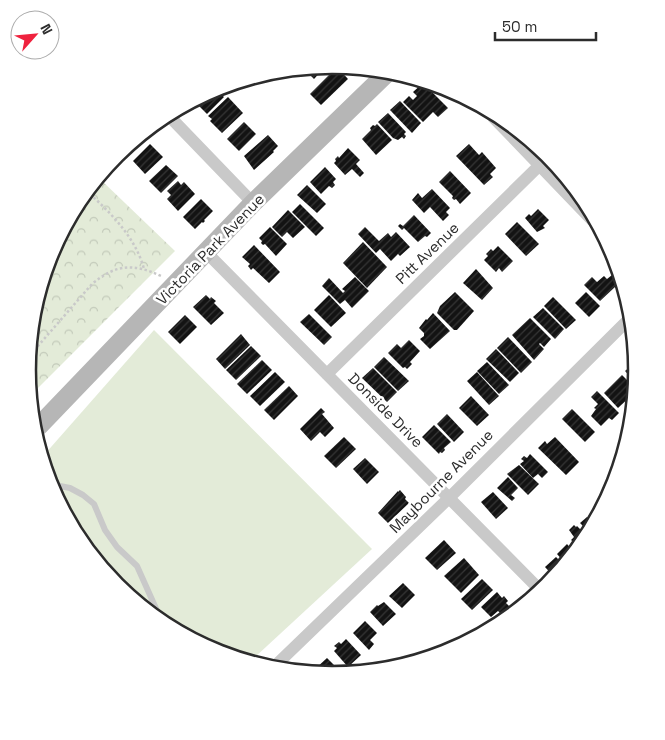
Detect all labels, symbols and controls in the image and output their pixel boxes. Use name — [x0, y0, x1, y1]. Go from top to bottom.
north arrow — [10, 10, 60, 60]
scale bar — [495, 10, 596, 42]
text: 50 m — [502, 17, 537, 36]
text: N — [36, 21, 57, 37]
street label: Victoria Park Avenue — [152, 189, 268, 309]
street label: Pitt Avenue — [391, 218, 463, 288]
street label: Donside Drive — [345, 369, 428, 452]
street label: Maybourne Avenue — [385, 425, 497, 537]

